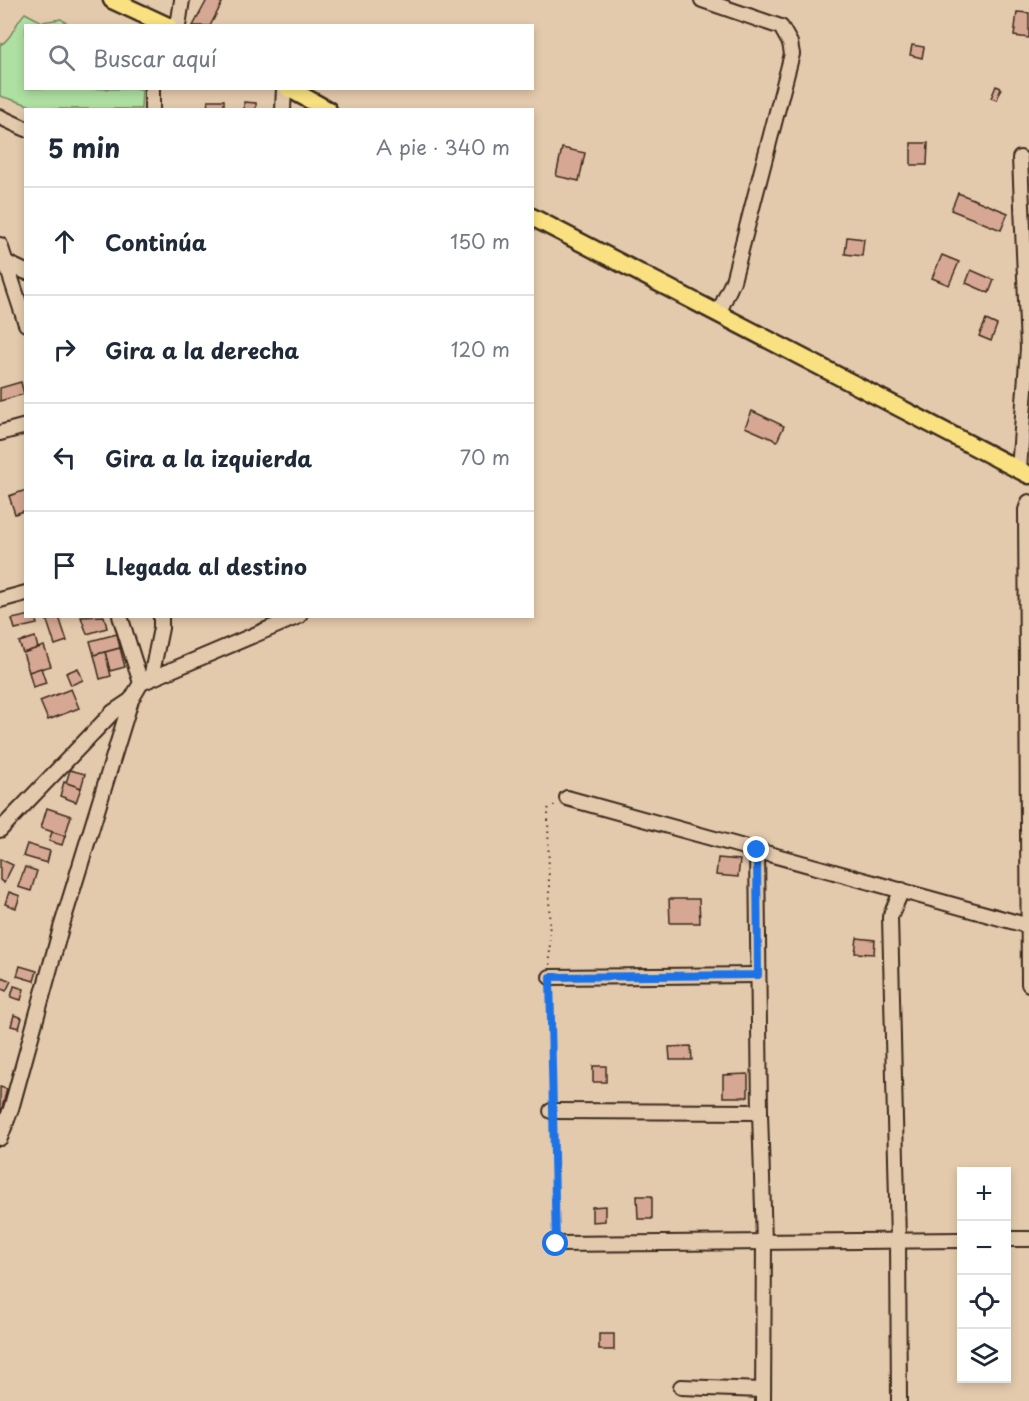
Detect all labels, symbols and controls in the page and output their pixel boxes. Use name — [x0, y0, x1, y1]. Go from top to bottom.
search box — [24, 24, 534, 90]
icon: search — [45, 41, 78, 74]
text: Buscar aquí — [93, 41, 217, 74]
text: 5 min — [48, 128, 120, 167]
text: A pie · 340 m — [376, 132, 510, 162]
icon: ahead — [48, 225, 81, 258]
text: Continúa — [105, 225, 207, 258]
text: 150 m — [450, 226, 510, 256]
icon: right — [48, 333, 81, 366]
text: Gira a la derecha — [105, 333, 299, 366]
text: 120 m — [451, 334, 510, 364]
icon: left — [48, 441, 81, 474]
text: Gira a la izquierda — [105, 441, 312, 474]
text: 70 m — [460, 442, 510, 472]
icon: arrive — [48, 549, 81, 582]
text: Llegada al destino — [105, 549, 307, 582]
route end — [743, 836, 769, 862]
map controls — [957, 1167, 1011, 1383]
button: + — [957, 1167, 1011, 1221]
button: − — [957, 1221, 1011, 1275]
route start — [542, 1230, 568, 1256]
button: locate — [957, 1275, 1011, 1329]
button: layers — [957, 1329, 1011, 1383]

